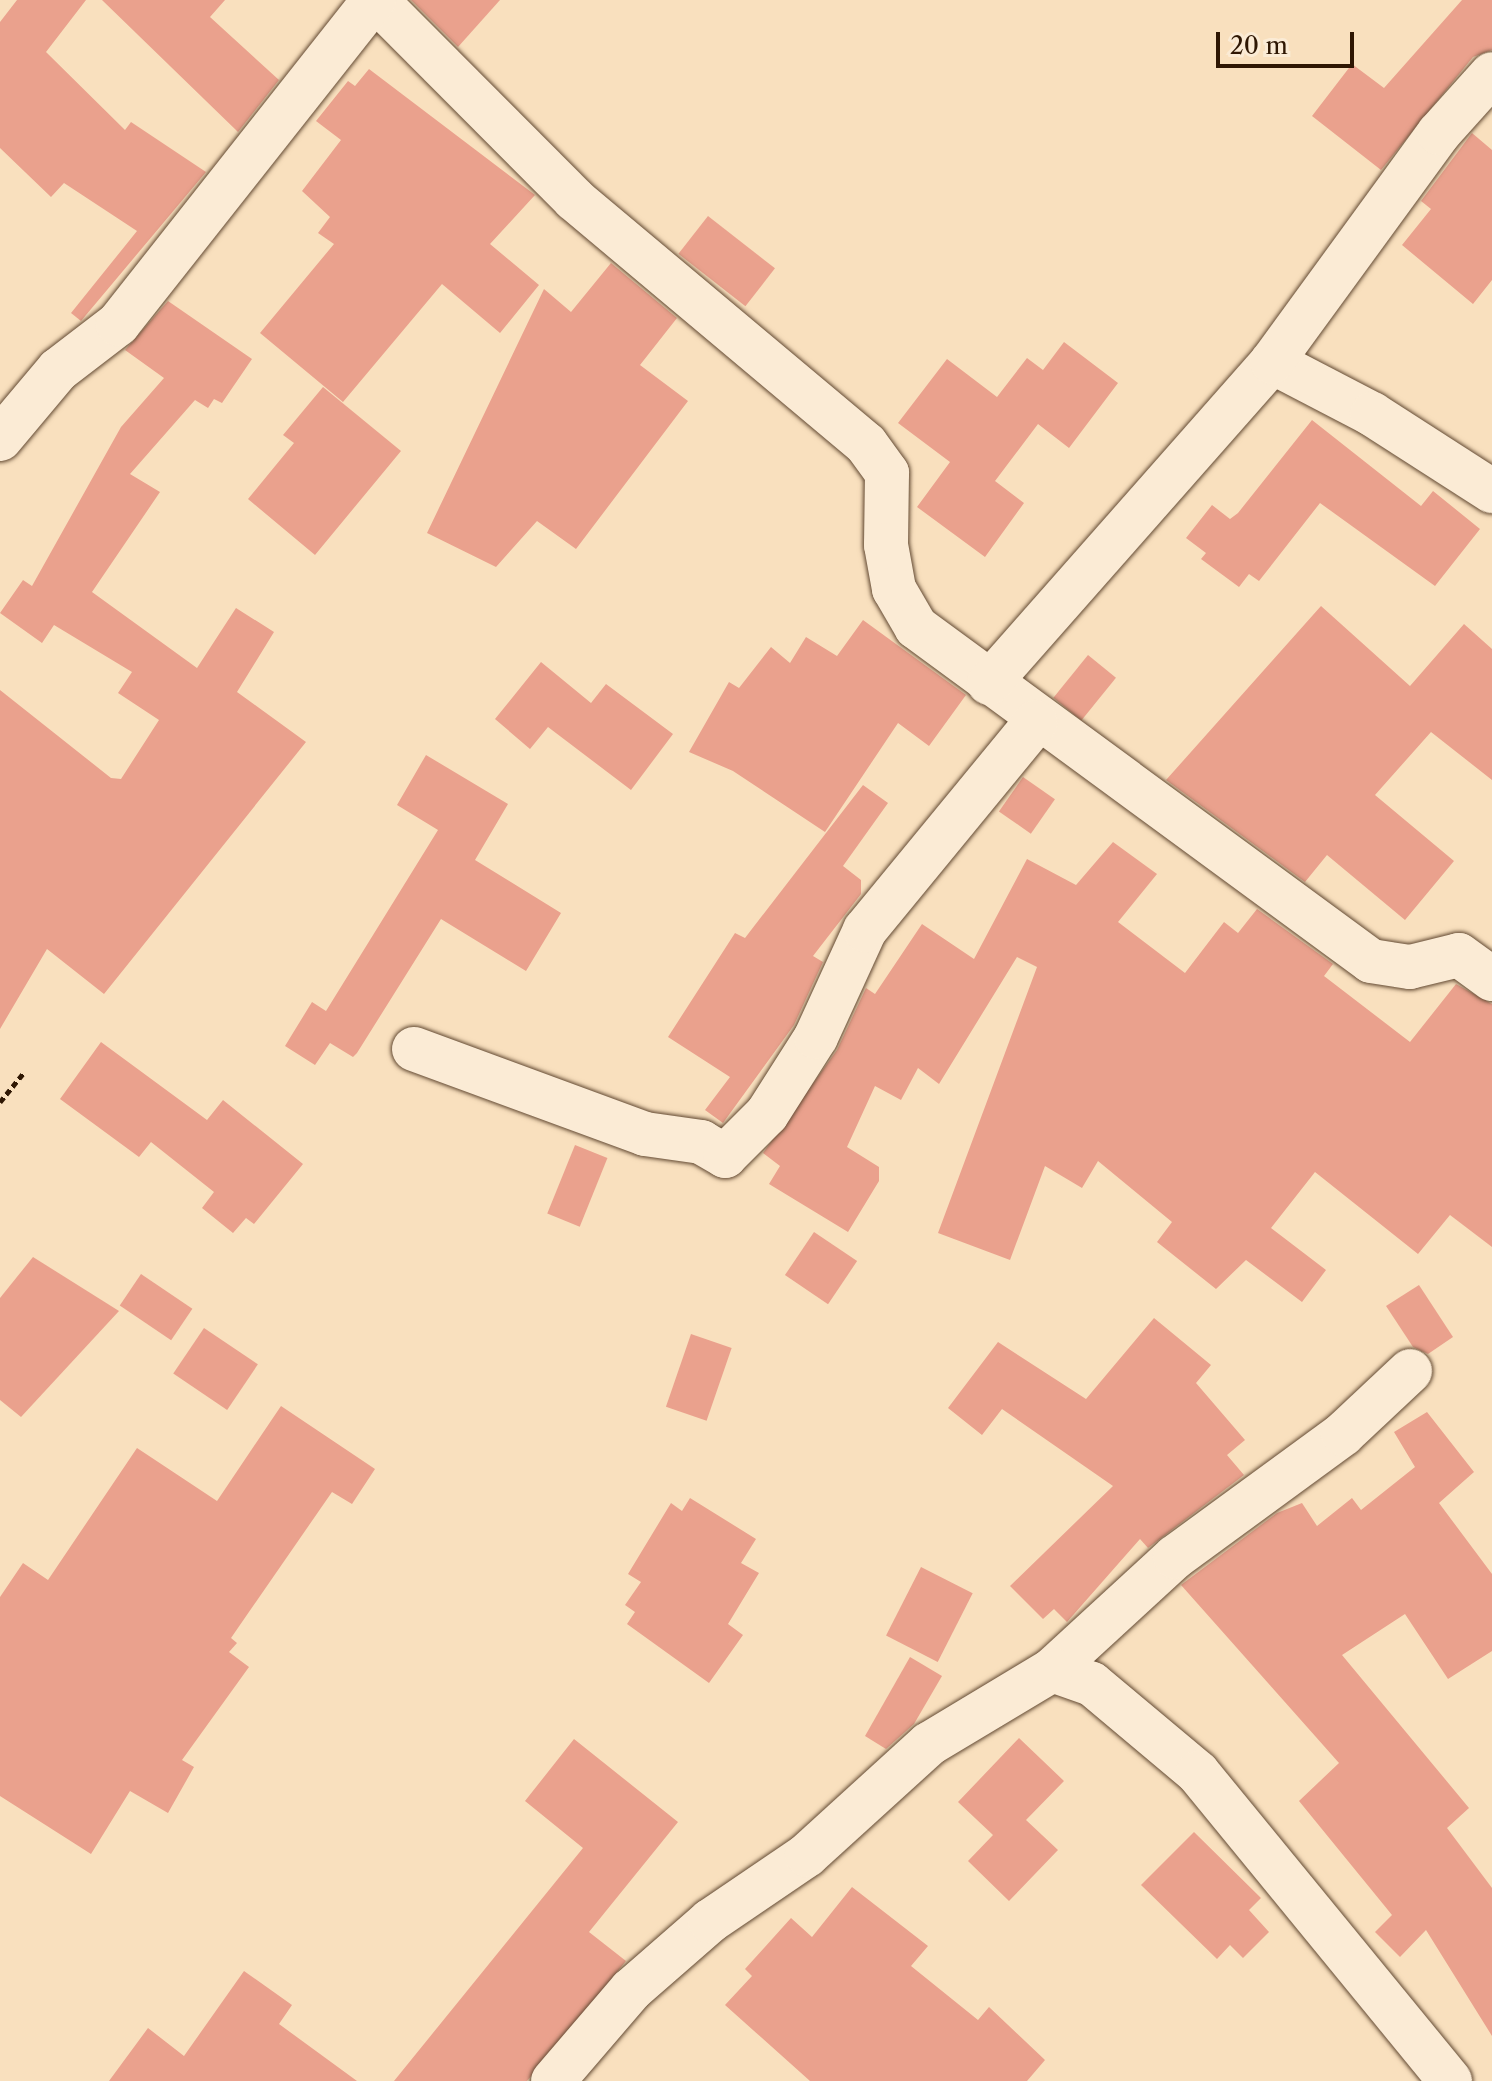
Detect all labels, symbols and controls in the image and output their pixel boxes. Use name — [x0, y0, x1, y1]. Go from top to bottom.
scale bar — [1220, 16, 1358, 66]
text: 20 m — [1230, 31, 1288, 60]

